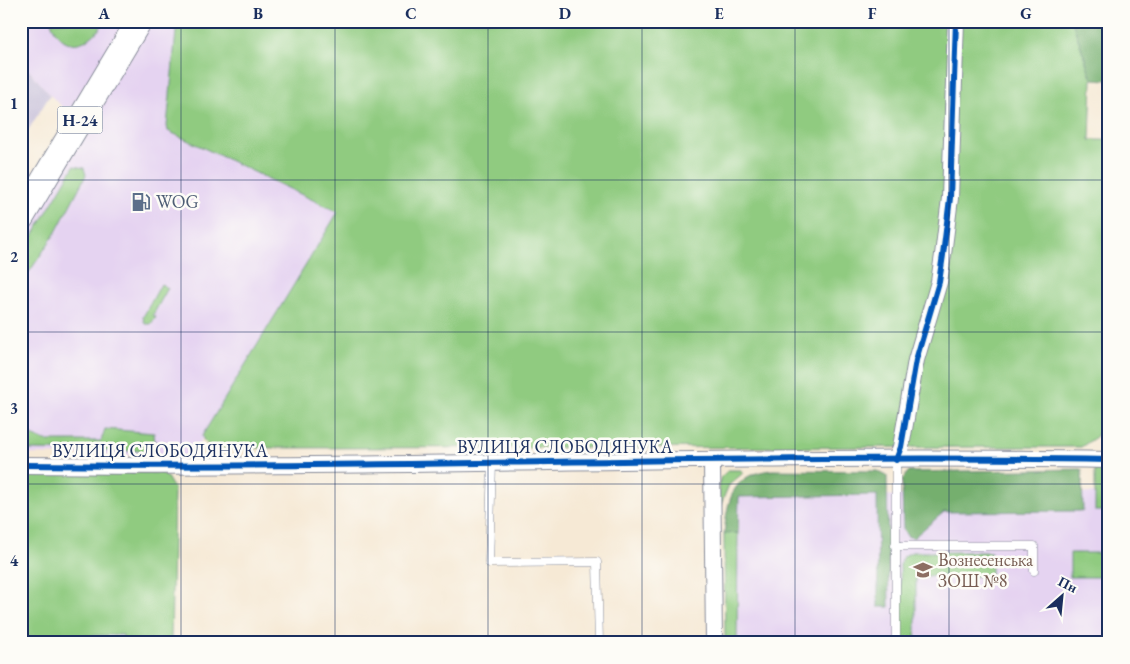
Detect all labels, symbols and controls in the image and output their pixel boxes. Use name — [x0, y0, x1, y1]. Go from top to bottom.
text: A — [97, 3, 110, 24]
text: B — [253, 3, 263, 24]
text: C — [405, 3, 417, 24]
text: D — [559, 3, 571, 24]
text: E — [714, 3, 724, 24]
text: F — [868, 3, 877, 24]
text: G — [1020, 3, 1032, 24]
text: 1 — [10, 93, 18, 114]
road number: Н-24 — [58, 106, 102, 134]
place label: WOG — [156, 190, 199, 213]
fuel station icon: WOG — [130, 191, 152, 213]
text: 2 — [10, 246, 19, 267]
text: 3 — [10, 398, 18, 419]
street label: ВУЛИЦЯ СЛОБОДЯНУКА — [457, 435, 674, 458]
street label: ВУЛИЦЯ СЛОБОДЯНУКА — [52, 439, 269, 462]
place label: Вознесенська ЗОШ №8 — [938, 548, 1034, 592]
text: 4 — [10, 550, 19, 571]
school or university icon: Вознесенська ЗОШ №8 — [912, 559, 934, 581]
north arrow — [1038, 572, 1088, 622]
text: Пн — [1055, 572, 1081, 597]

